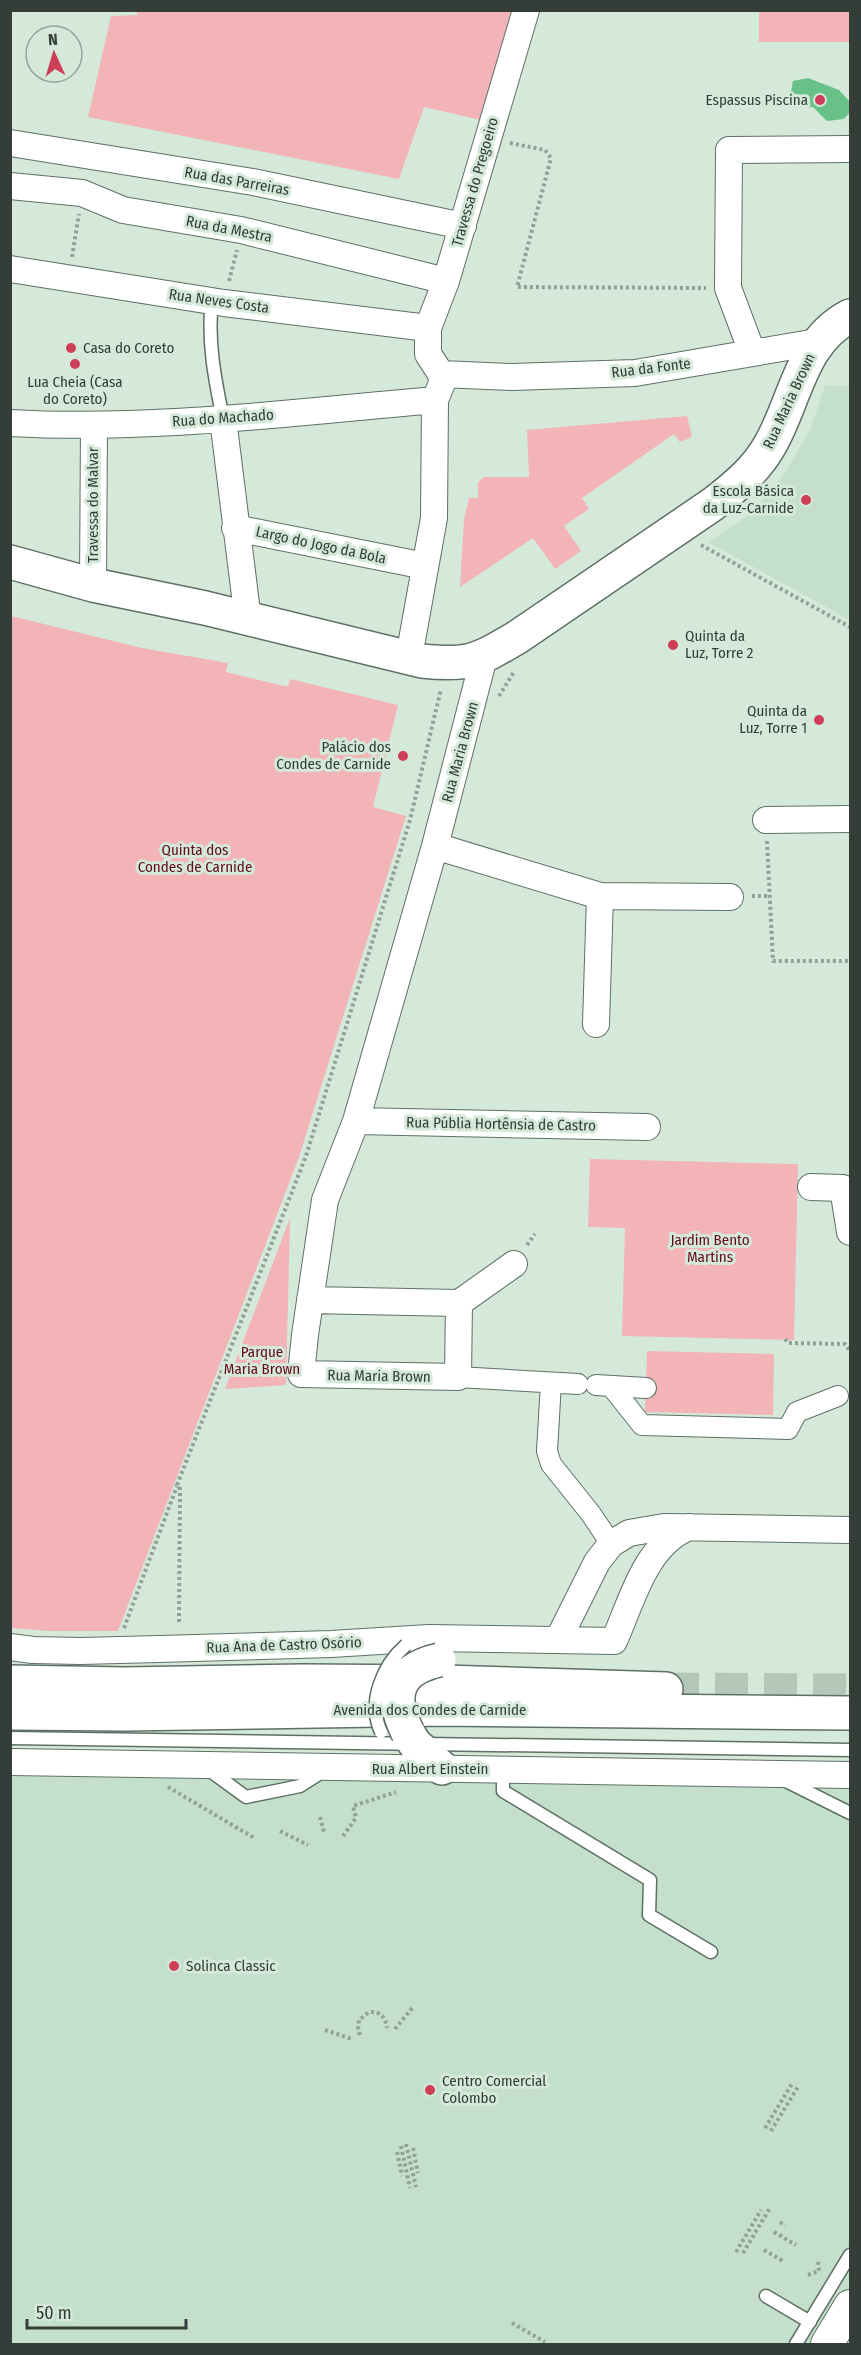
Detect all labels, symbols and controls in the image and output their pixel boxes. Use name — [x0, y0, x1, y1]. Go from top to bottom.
north arrow — [24, 24, 84, 84]
text: N — [48, 30, 58, 49]
place label: Espassus Piscina — [706, 91, 808, 109]
marker: Espassus Piscina — [813, 93, 827, 107]
street label: Travessa do Pregoeiro — [448, 115, 502, 249]
street label: Rua das Parreiras — [183, 163, 291, 199]
street label: Rua da Mestra — [184, 212, 274, 246]
street label: Rua Neves Costa — [168, 285, 270, 317]
place label: Casa do Coreto — [83, 339, 174, 357]
marker: Casa do Coreto — [64, 341, 78, 355]
street label: Rua Maria Brown — [759, 350, 819, 452]
street label: Rua da Fonte — [610, 354, 692, 382]
marker: Lua Cheia (Casa do Coreto) — [68, 357, 82, 371]
place label: Lua Cheia (Casa do Coreto) — [27, 373, 123, 408]
street label: Rua do Machado — [172, 405, 275, 431]
street label: Travessa do Malvar — [84, 446, 102, 563]
place label: Escola Básica da Luz-Carnide — [703, 482, 794, 517]
marker: Escola Básica da Luz-Carnide — [799, 493, 813, 507]
street label: Largo do Jogo da Bola — [254, 522, 388, 568]
place label: Quinta da Luz, Torre 2 — [685, 627, 754, 662]
marker: Quinta da Luz, Torre 2 — [666, 638, 680, 652]
street label: Rua Maria Brown — [438, 700, 482, 804]
place label: Quinta da Luz, Torre 1 — [739, 702, 807, 737]
marker: Quinta da Luz, Torre 1 — [812, 713, 826, 727]
place label: Palácio dos Condes de Carnide — [276, 738, 391, 773]
marker: Palácio dos Condes de Carnide — [396, 749, 410, 763]
park label: Quinta dos Condes de Carnide — [138, 841, 252, 876]
street label: Rua Públia Hortênsia de Castro — [406, 1113, 596, 1135]
park label: Jardim Bento Martins — [670, 1231, 750, 1266]
park label: Parque Maria Brown — [224, 1343, 300, 1378]
street label: Rua Maria Brown — [327, 1366, 431, 1386]
street label: Rua Ana de Castro Osório — [206, 1633, 362, 1657]
street label: Avenida dos Condes de Carnide — [333, 1701, 527, 1719]
street label: Rua Albert Einstein — [372, 1760, 488, 1778]
place label: Solinca Classic — [186, 1957, 276, 1975]
marker: Solinca Classic — [167, 1959, 181, 1973]
place label: Centro Comercial Colombo — [442, 2072, 546, 2107]
marker: Centro Comercial Colombo — [423, 2083, 437, 2097]
scale bar — [27, 2292, 186, 2330]
text: 50 m — [36, 2302, 72, 2324]

